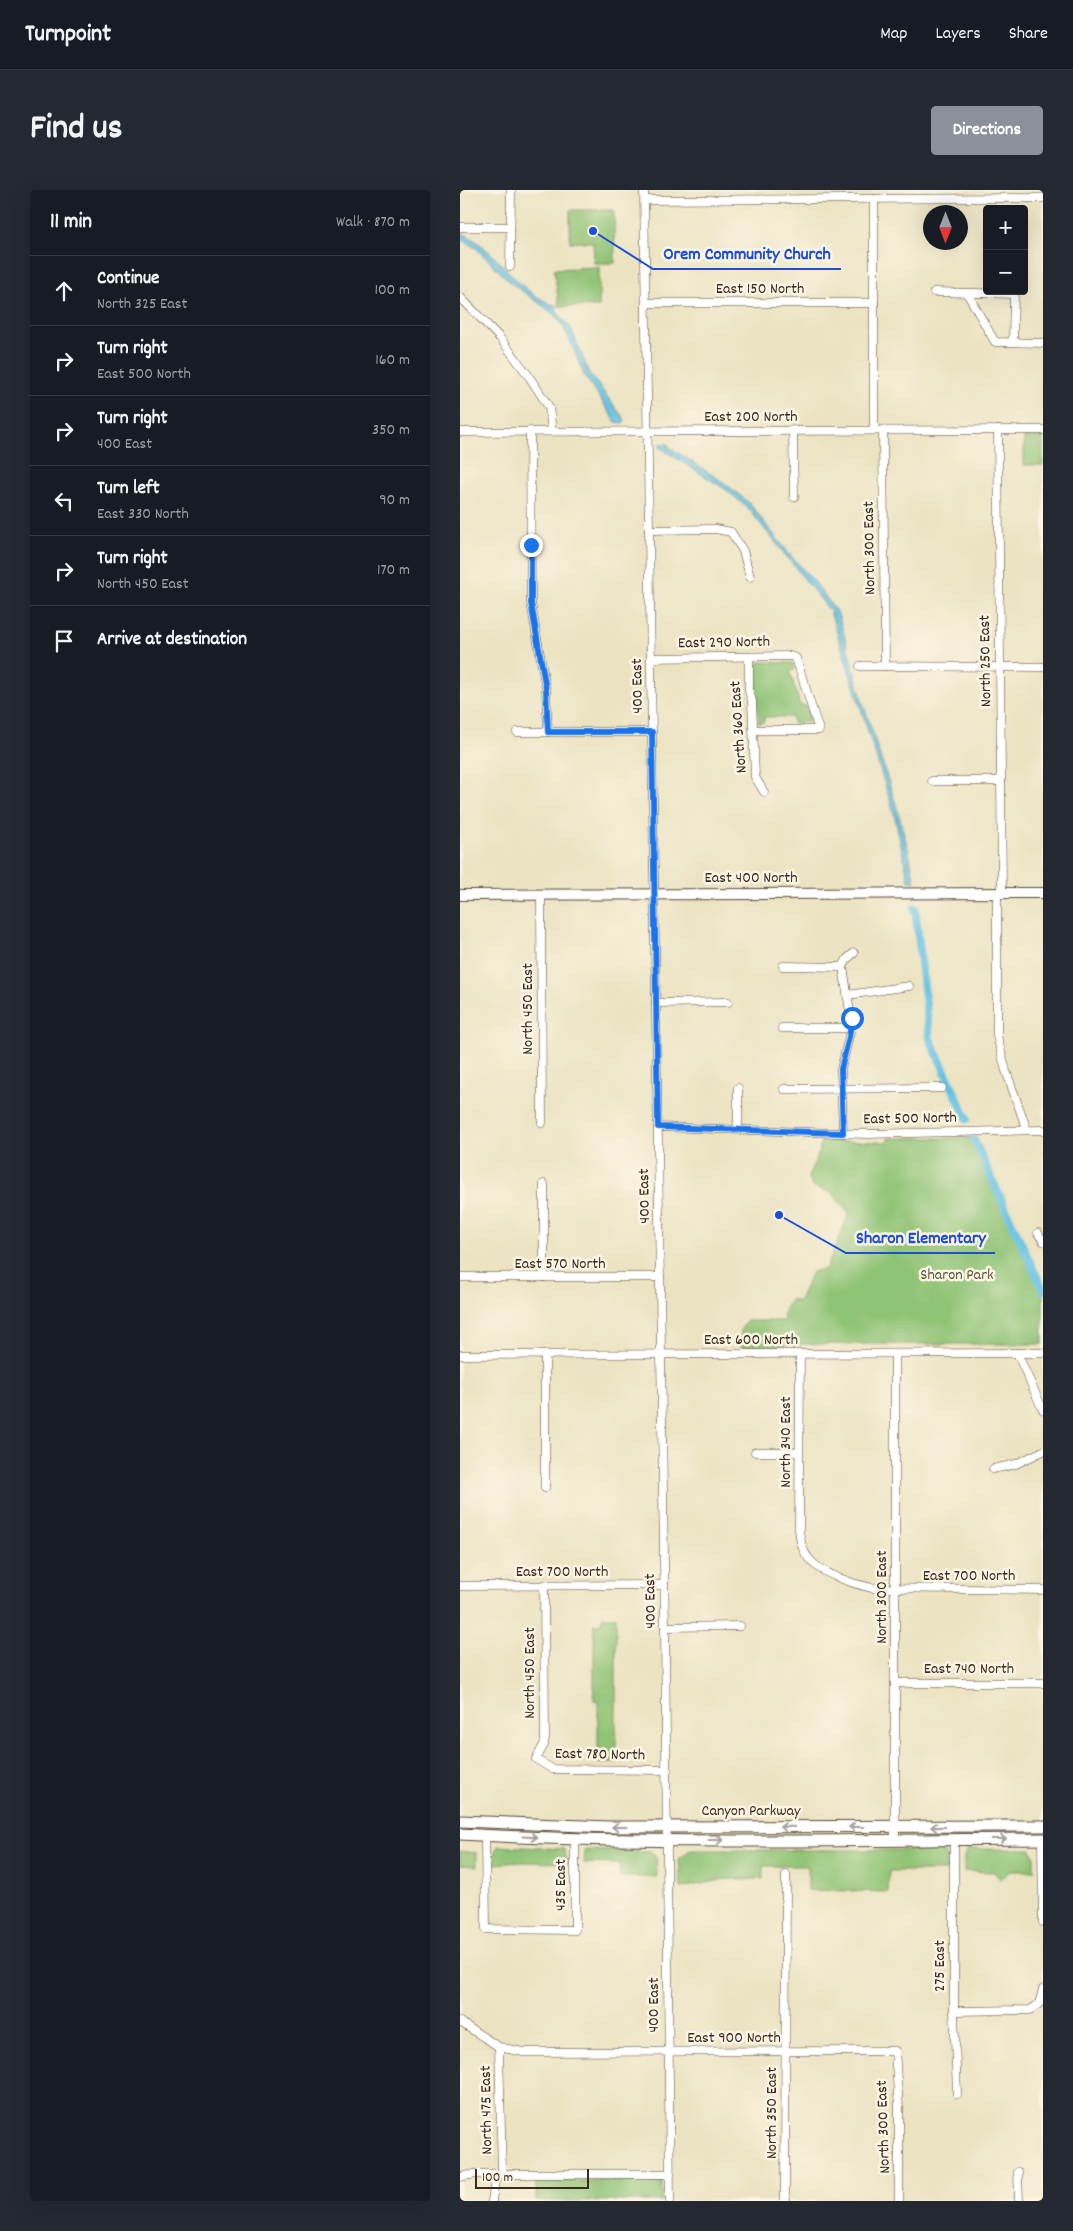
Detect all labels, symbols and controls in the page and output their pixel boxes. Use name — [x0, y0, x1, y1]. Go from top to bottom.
text: Turnpoint — [25, 18, 111, 52]
text: Map — [880, 22, 907, 47]
text: Layers — [935, 22, 981, 47]
text: Share — [1009, 22, 1048, 47]
text: Find us — [30, 105, 122, 155]
button: Directions — [931, 106, 1043, 155]
north arrow — [923, 205, 968, 250]
map controls — [983, 205, 1028, 295]
button: + — [983, 205, 1028, 250]
text: 11 min — [50, 208, 92, 238]
text: Walk · 870 m — [336, 211, 410, 234]
callout: Orem Community Church — [653, 236, 841, 269]
text: Orem Community Church — [663, 243, 831, 268]
button: − — [983, 250, 1028, 295]
text: Continue — [97, 266, 159, 293]
icon: ahead — [50, 277, 78, 305]
street label: East 150 North — [716, 278, 804, 301]
text: 100 m — [374, 279, 410, 302]
text: North 325 East — [97, 293, 187, 316]
text: Turn right — [97, 336, 168, 363]
icon: right — [50, 347, 78, 375]
text: 160 m — [375, 349, 410, 372]
text: East 500 North — [97, 363, 191, 386]
text: Turn right — [97, 406, 168, 433]
street label: East 200 North — [704, 406, 798, 429]
icon: right — [50, 417, 78, 445]
text: 350 m — [372, 419, 410, 442]
text: 400 East — [97, 433, 152, 456]
text: Turn left — [97, 476, 160, 503]
icon: left — [50, 487, 78, 515]
text: 90 m — [379, 489, 410, 512]
street label: North 300 East — [858, 501, 882, 595]
text: East 330 North — [97, 503, 189, 526]
route end — [520, 534, 543, 557]
text: Turn right — [97, 546, 168, 573]
icon: right — [50, 557, 78, 585]
text: 170 m — [377, 559, 410, 582]
text: North 450 East — [97, 573, 189, 596]
street label: North 250 East — [974, 615, 998, 707]
icon: arrive — [50, 627, 78, 655]
text: Arrive at destination — [97, 627, 247, 654]
street label: East 290 North — [678, 631, 770, 655]
street label: 400 East — [626, 658, 650, 714]
street label: North 360 East — [724, 680, 754, 774]
street label: East 400 North — [704, 867, 798, 890]
street label: North 450 East — [517, 963, 540, 1055]
route start — [841, 1007, 864, 1030]
street label: East 500 North — [863, 1107, 957, 1131]
street label: 400 East — [633, 1168, 657, 1224]
callout: Sharon Elementary — [846, 1220, 995, 1253]
text: Sharon Elementary — [856, 1227, 987, 1252]
street label: East 570 North — [514, 1253, 606, 1276]
park label: Sharon Park — [920, 1264, 994, 1287]
street label: East 600 North — [704, 1329, 798, 1352]
street label: North 340 East — [775, 1396, 798, 1488]
street label: North 300 East — [871, 1550, 894, 1644]
street label: East 700 North — [516, 1561, 608, 1584]
street label: East 700 North — [923, 1565, 1015, 1588]
street label: 400 East — [639, 1573, 663, 1629]
street label: North 450 East — [519, 1627, 542, 1719]
street label: East 740 North — [924, 1658, 1014, 1681]
street label: East 780 North — [555, 1743, 645, 1767]
street label: Canyon Parkway — [701, 1800, 801, 1823]
one-way arrow — [611, 1822, 627, 1832]
one-way arrow — [779, 1822, 796, 1832]
one-way arrow — [848, 1822, 864, 1832]
one-way arrow — [930, 1822, 946, 1832]
one-way arrow — [522, 1833, 538, 1842]
one-way arrow — [990, 1834, 1006, 1844]
one-way arrow — [708, 1835, 724, 1845]
street label: 435 East — [550, 1859, 573, 1911]
street label: 275 East — [929, 1940, 952, 1992]
street label: 400 East — [643, 1977, 666, 2033]
street label: East 900 North — [687, 2027, 781, 2050]
street label: North 475 East — [475, 2065, 499, 2155]
street label: North 350 East — [761, 2067, 784, 2159]
street label: North 300 East — [871, 2080, 897, 2174]
scale bar — [475, 2166, 589, 2189]
text: 100 m — [482, 2168, 513, 2188]

